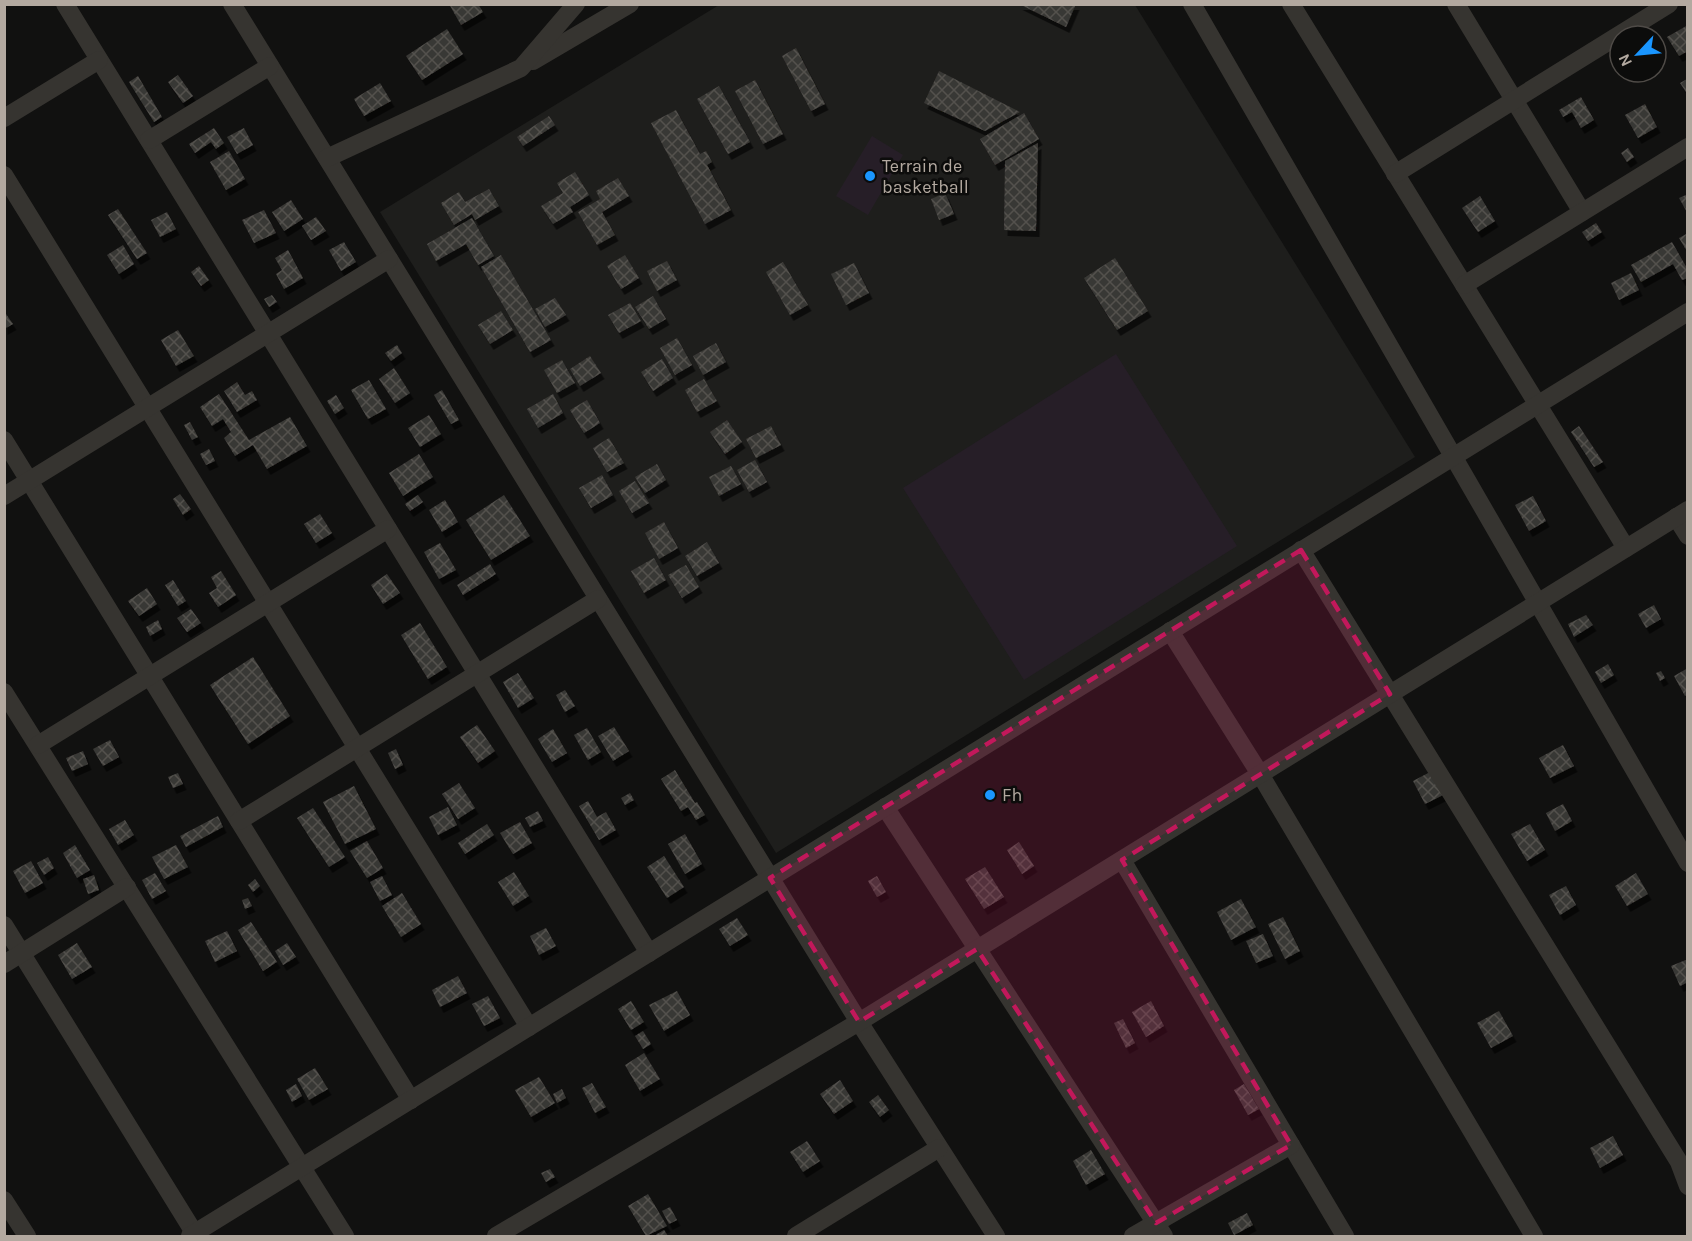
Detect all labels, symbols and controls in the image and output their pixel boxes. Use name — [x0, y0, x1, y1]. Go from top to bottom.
north arrow — [1608, 24, 1668, 84]
text: N — [1614, 51, 1636, 70]
place label: Terrain de basketball — [882, 155, 969, 198]
marker: Terrain de basketball — [863, 169, 877, 183]
place label: Fh — [1002, 784, 1022, 806]
marker: Fh — [983, 788, 997, 802]

